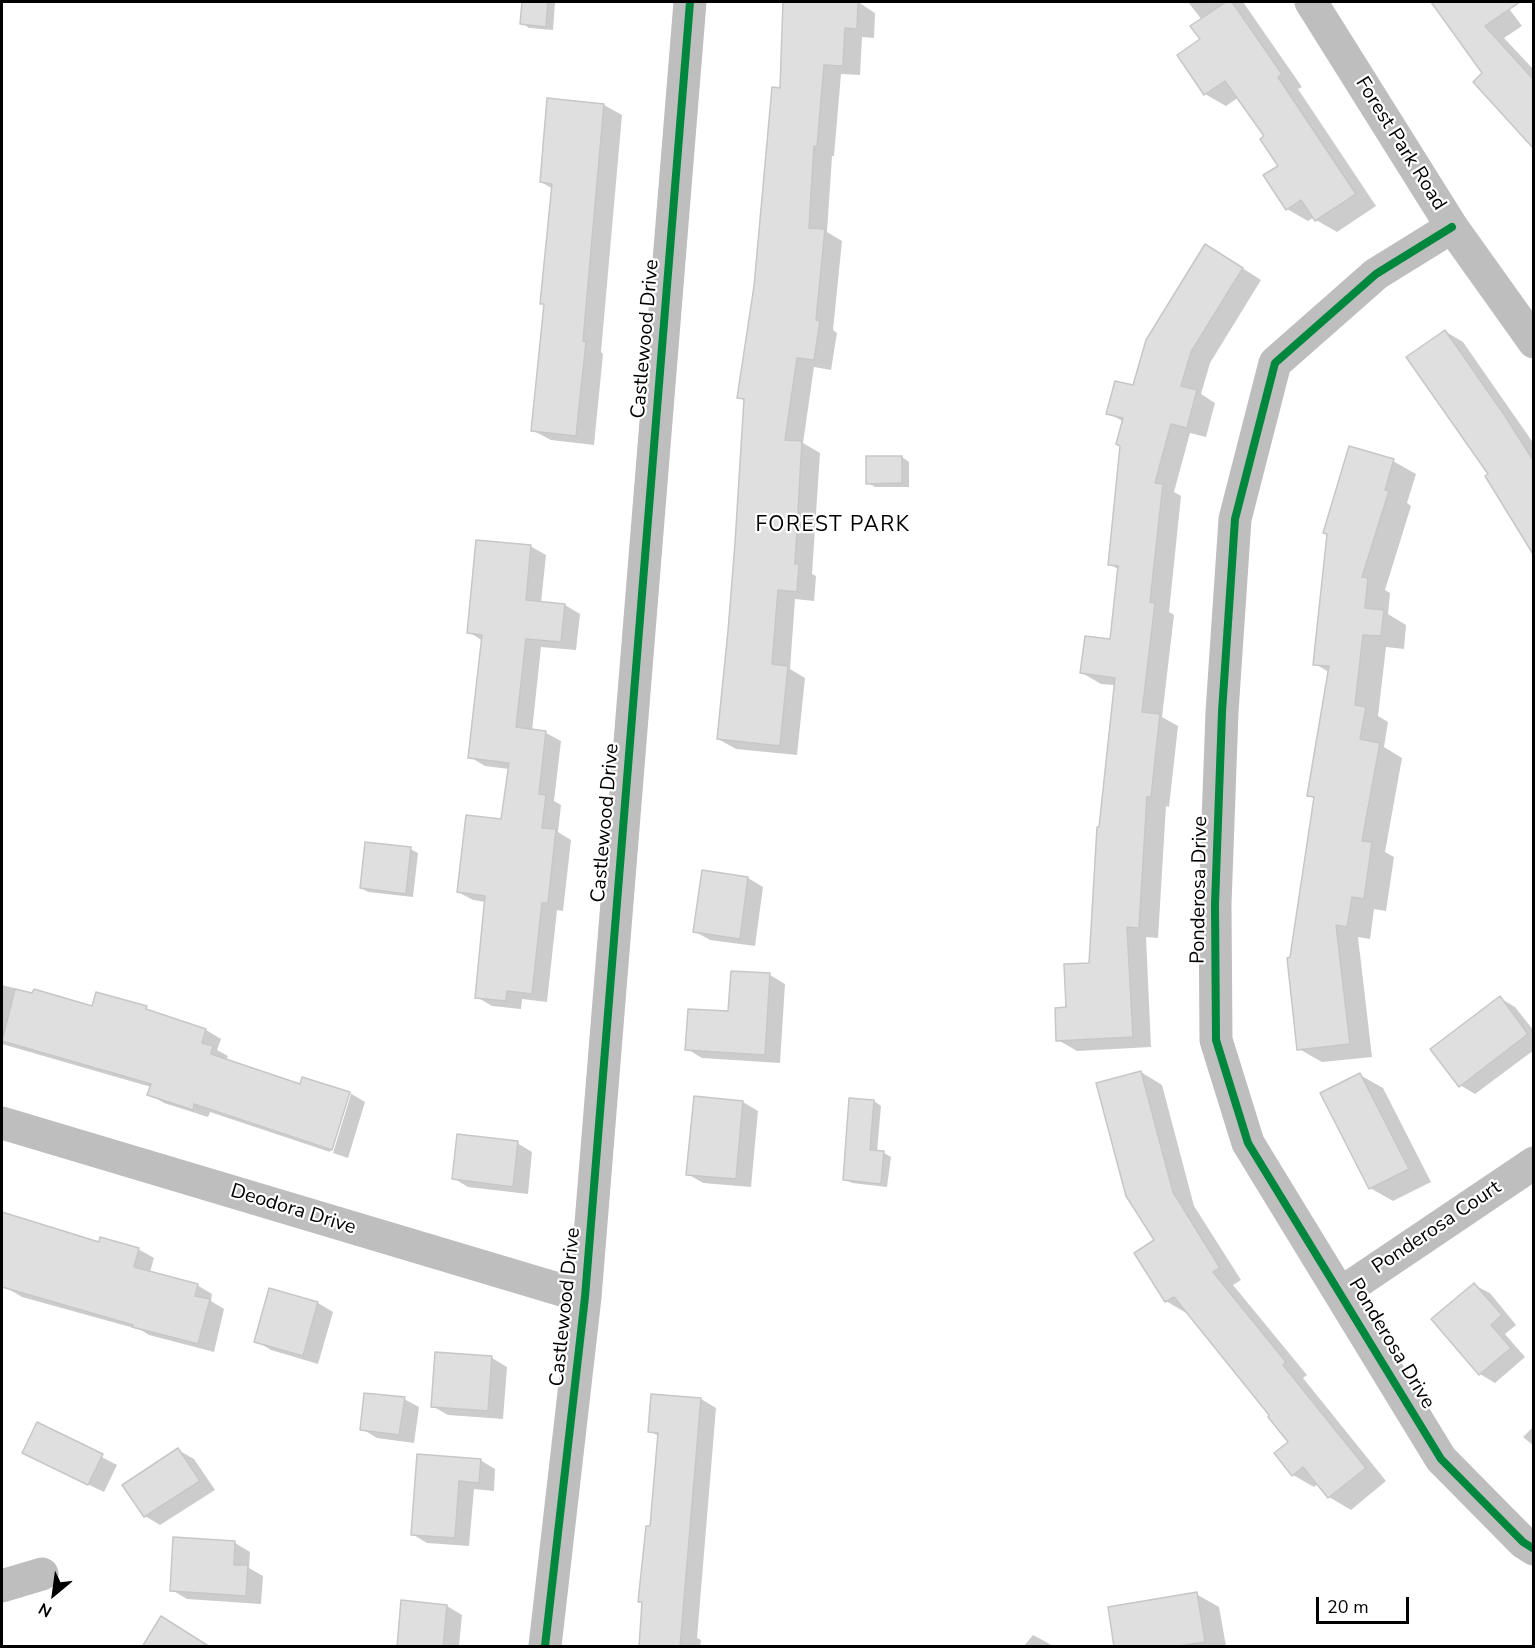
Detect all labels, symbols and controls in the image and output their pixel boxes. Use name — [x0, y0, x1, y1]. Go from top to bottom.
street label: Forest Park Road — [1349, 73, 1451, 215]
street label: Castlewood Drive — [627, 258, 665, 420]
district label: FOREST PARK — [756, 513, 910, 539]
street label: Castlewood Drive — [587, 742, 625, 904]
street label: Ponderosa Drive — [1187, 816, 1213, 964]
street label: Ponderosa Court — [1368, 1176, 1506, 1280]
street label: Deodora Drive — [228, 1180, 358, 1240]
street label: Castlewood Drive — [546, 1226, 586, 1388]
street label: Ponderosa Drive — [1343, 1274, 1439, 1414]
north arrow — [24, 1564, 84, 1624]
scale bar — [1319, 1585, 1412, 1623]
text: 20 m — [1327, 1595, 1369, 1619]
text: N — [35, 1597, 56, 1622]

